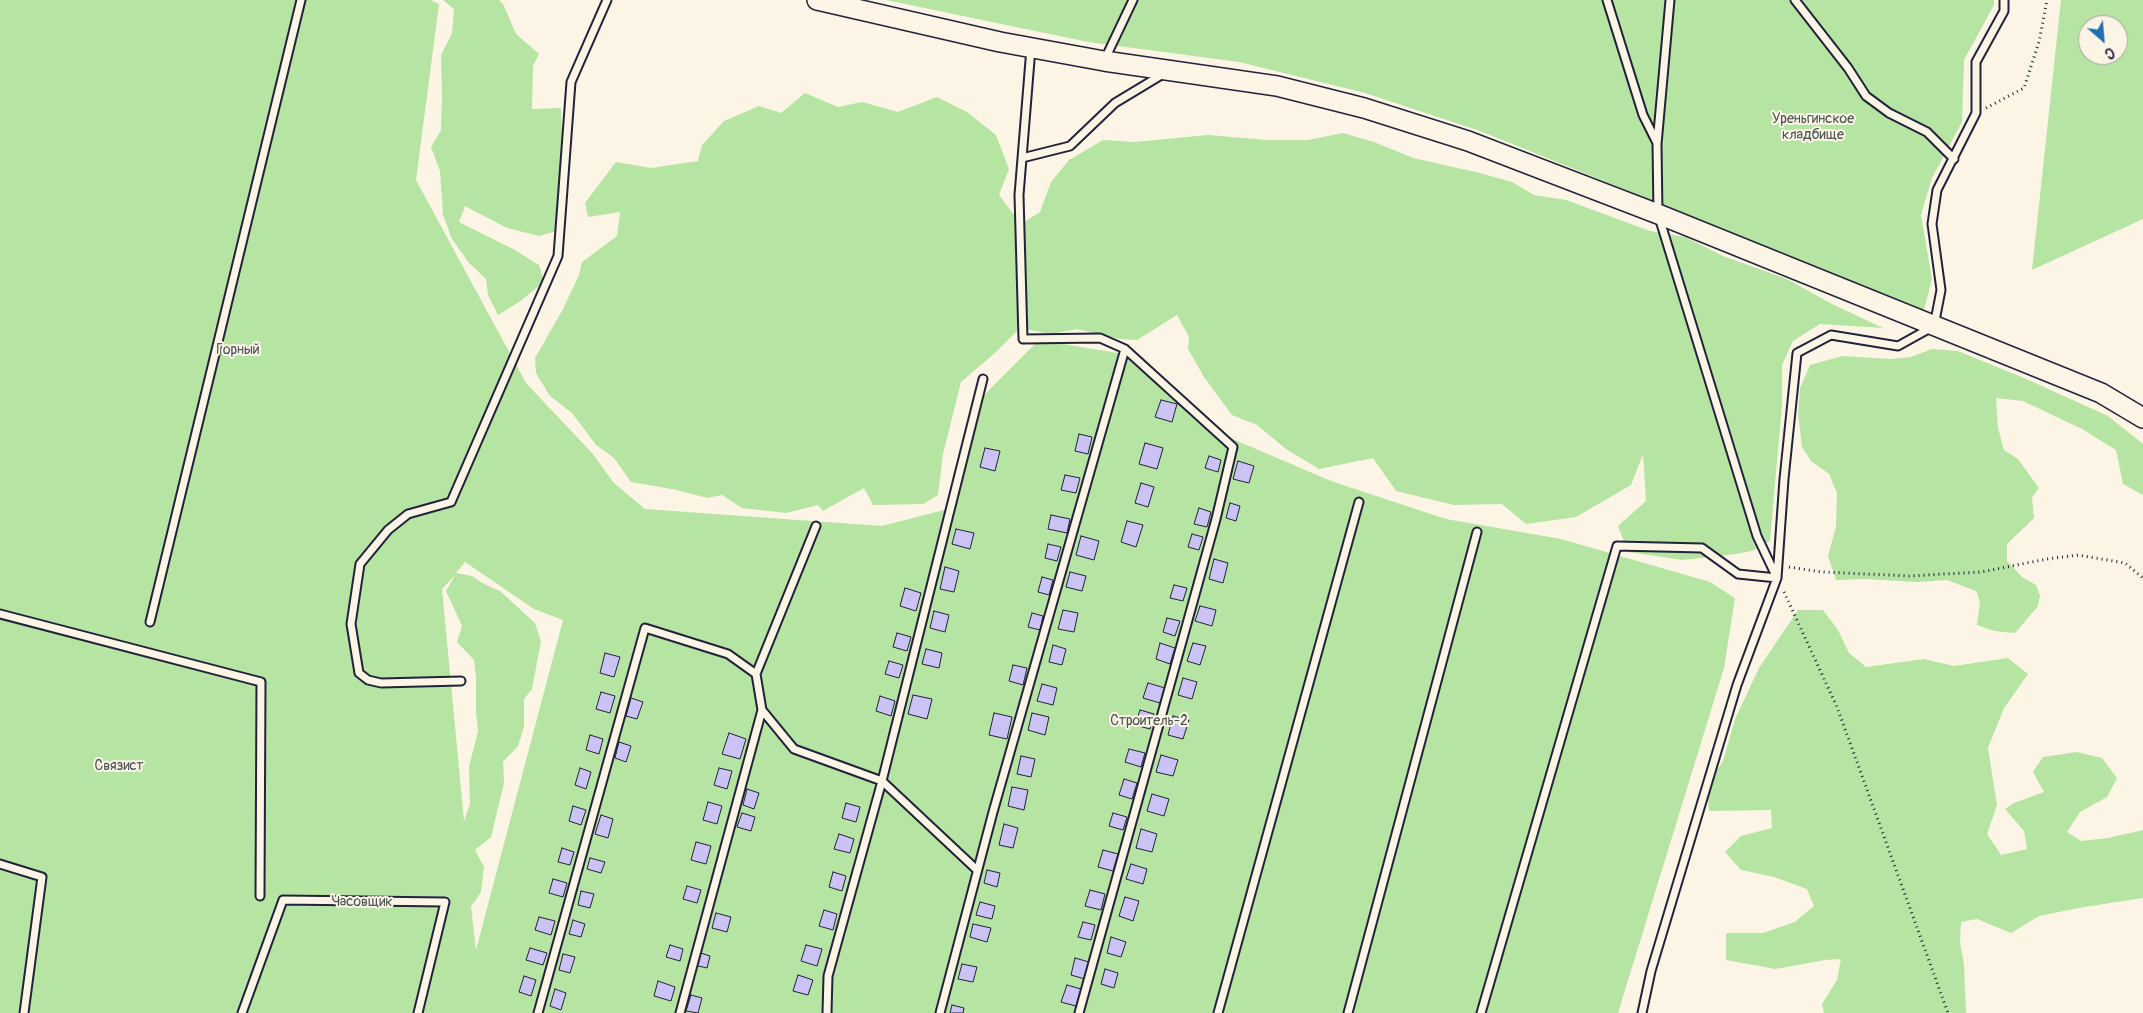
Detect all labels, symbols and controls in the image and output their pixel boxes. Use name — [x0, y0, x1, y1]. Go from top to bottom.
north arrow — [2078, 15, 2128, 65]
text: С — [2102, 43, 2117, 62]
park label: Уреньгинское кладбище — [1772, 111, 1854, 144]
park label: Горный — [216, 342, 260, 358]
park label: Строитель-2 — [1110, 713, 1188, 729]
park label: Связист — [95, 758, 143, 774]
park label: Часовщик — [331, 894, 393, 910]

